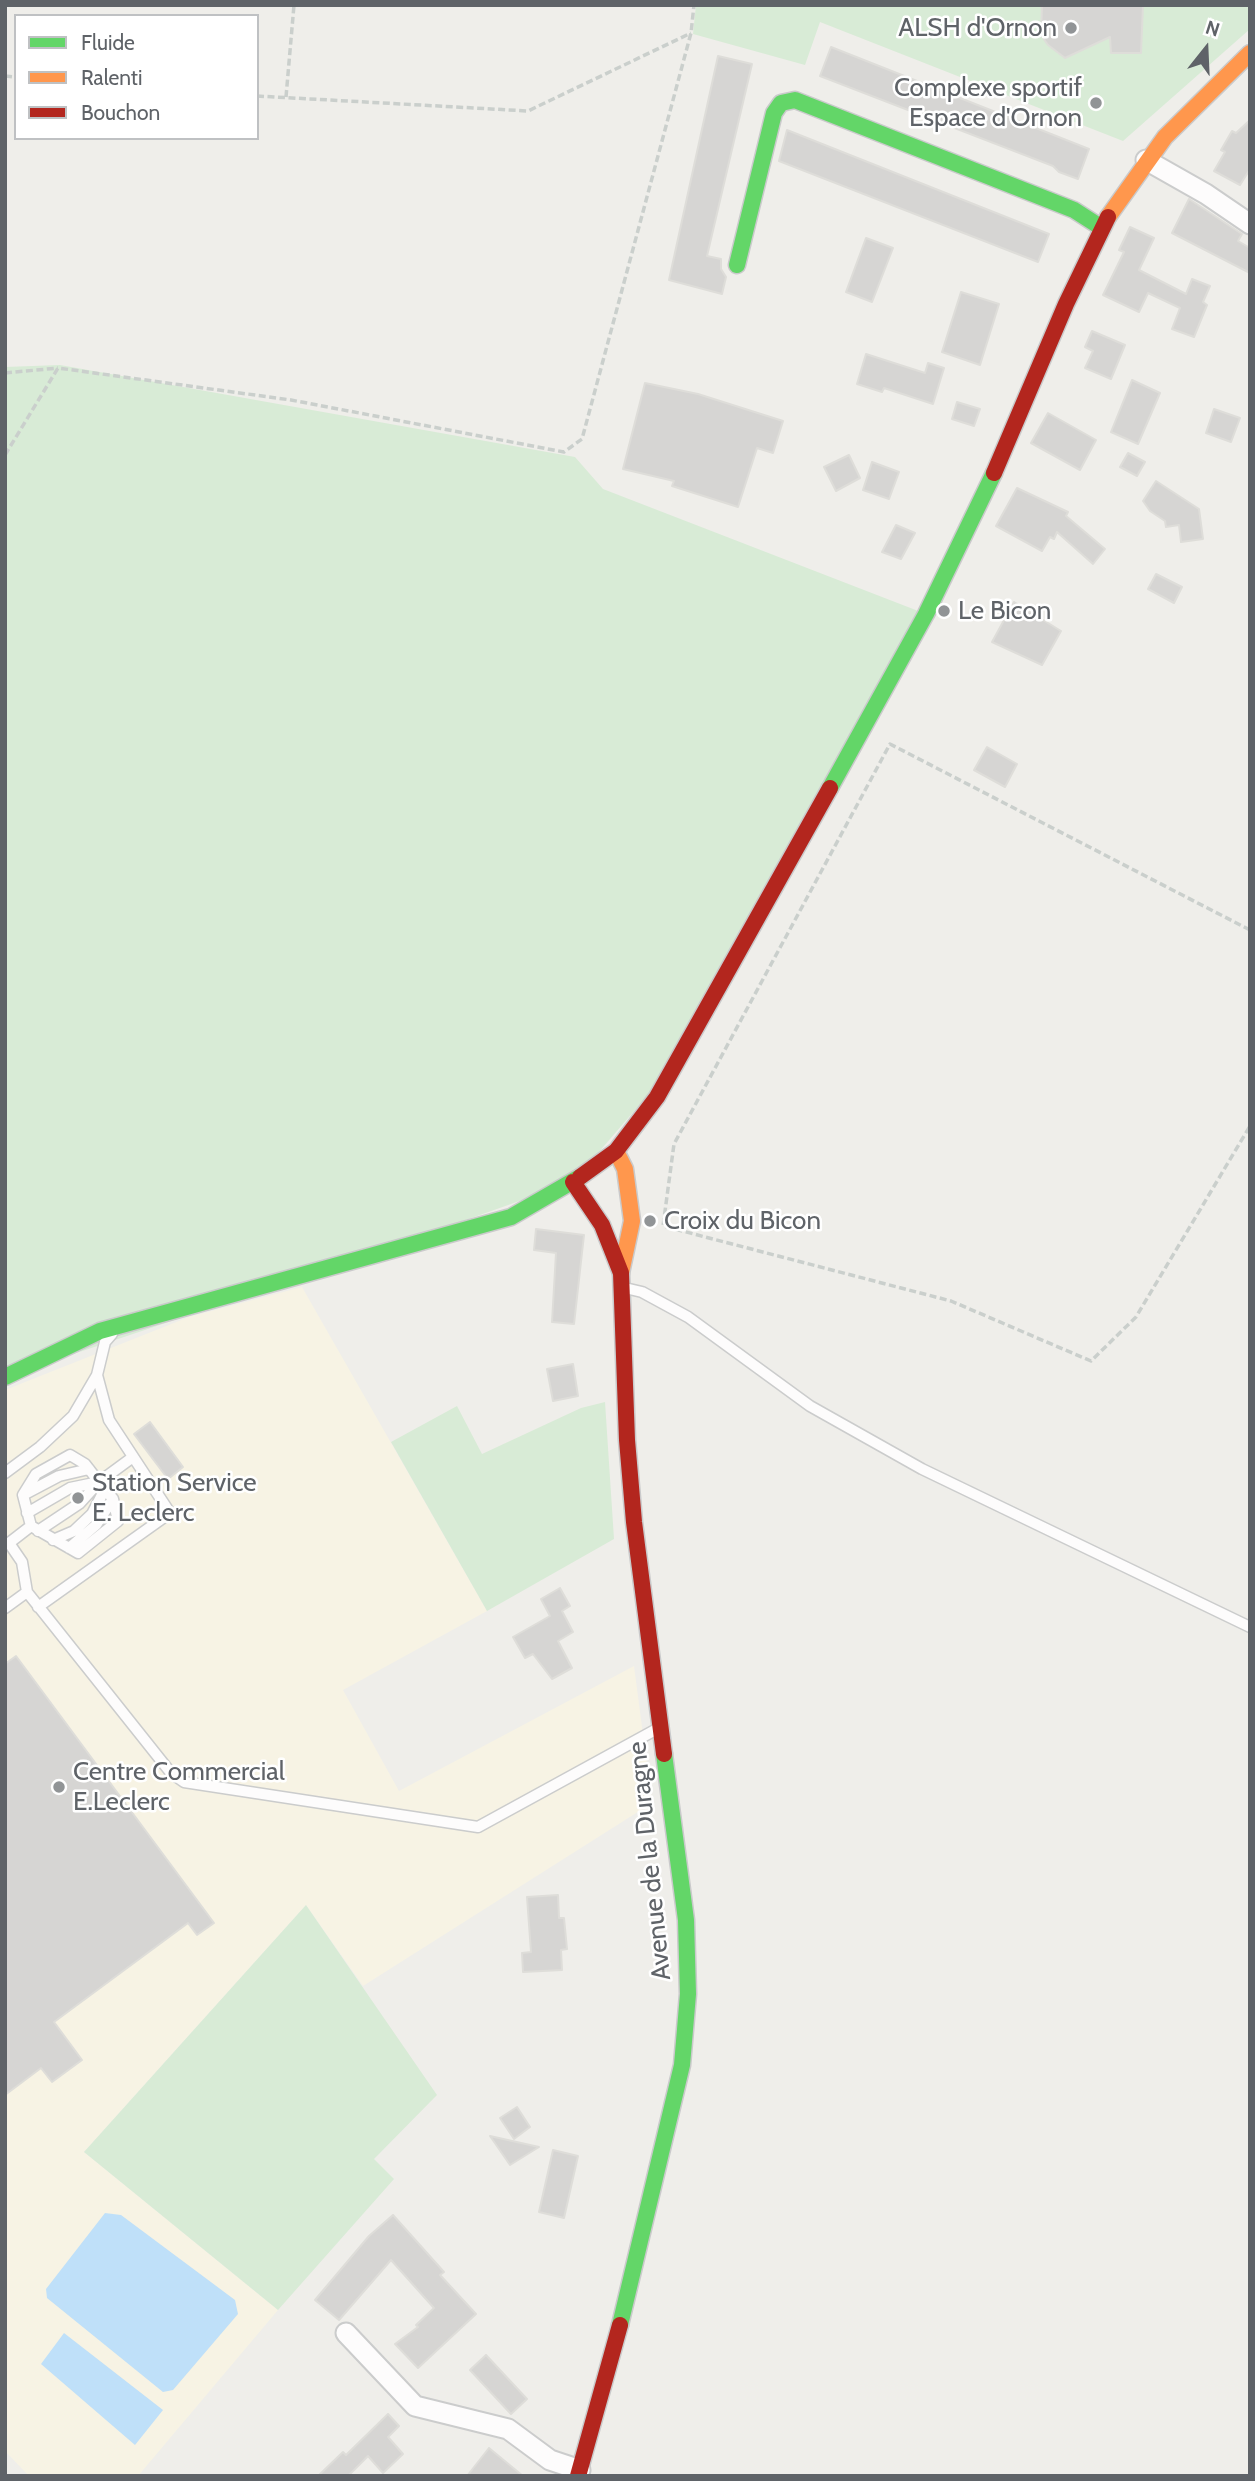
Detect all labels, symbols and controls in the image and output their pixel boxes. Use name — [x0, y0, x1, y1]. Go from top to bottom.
place label: ALSH d'Ornon — [898, 12, 1057, 44]
legend — [14, 14, 259, 140]
north arrow — [1171, 14, 1241, 84]
text: N — [1203, 16, 1223, 42]
marker: ALSH d'Ornon — [1063, 20, 1079, 36]
text: Fluide — [81, 30, 135, 55]
text: Ralenti — [81, 65, 142, 90]
place label: Complexe sportif Espace d'Ornon — [894, 72, 1082, 134]
marker: Complexe sportif Espace d'Ornon — [1088, 95, 1104, 111]
text: Bouchon — [81, 100, 160, 125]
place label: Le Bicon — [958, 595, 1051, 627]
marker: Le Bicon — [936, 603, 952, 619]
place label: Croix du Bicon — [664, 1205, 821, 1237]
marker: Croix du Bicon — [642, 1213, 658, 1229]
place label: Station Service E. Leclerc — [92, 1467, 257, 1528]
marker: Station Service E. Leclerc — [70, 1490, 86, 1506]
street label: Avenue de la Duragne — [622, 1740, 678, 1982]
place label: Centre Commercial E.Leclerc — [73, 1756, 285, 1817]
marker: Centre Commercial E.Leclerc — [51, 1779, 67, 1795]

